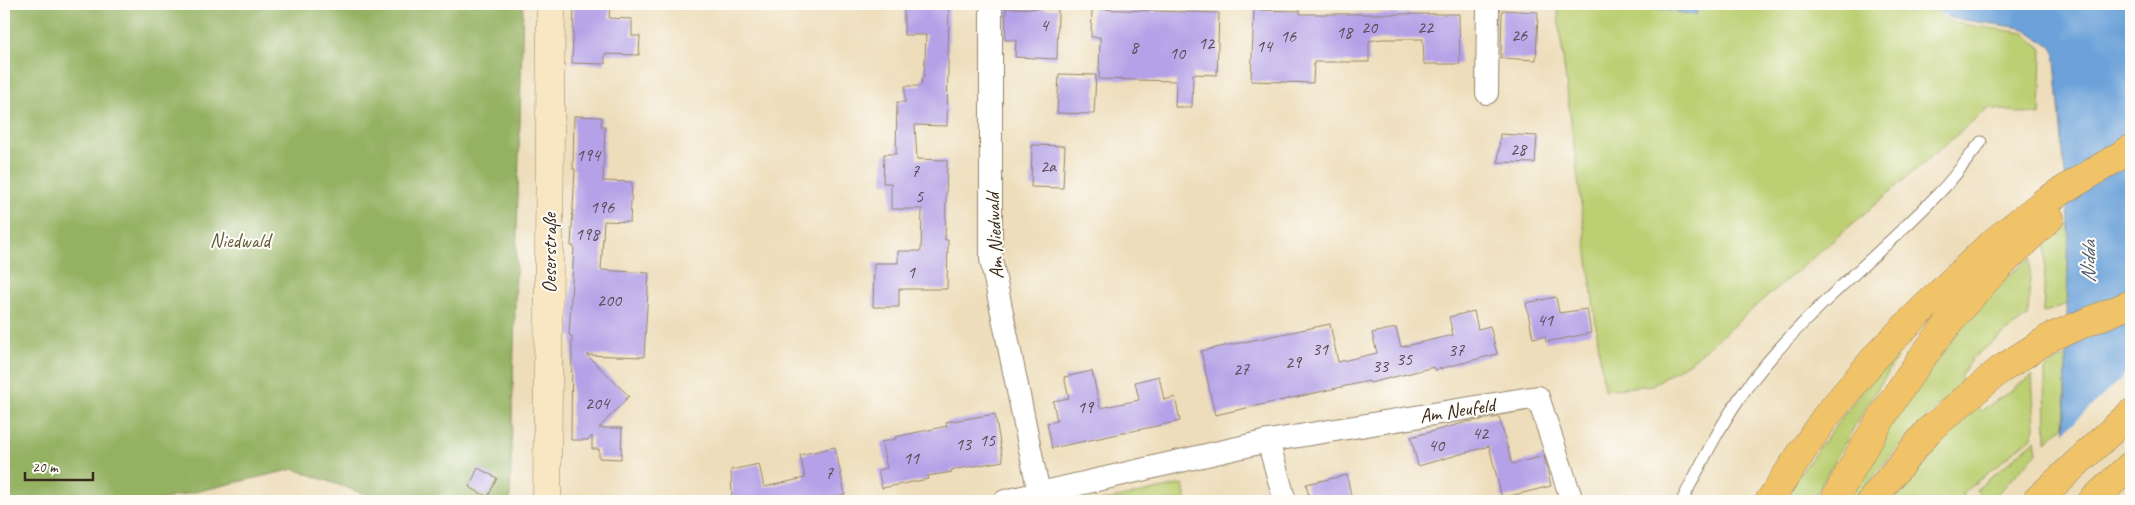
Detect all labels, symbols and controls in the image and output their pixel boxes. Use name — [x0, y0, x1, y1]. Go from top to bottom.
house number: 4 — [1040, 14, 1050, 36]
house number: 20 — [1361, 16, 1379, 38]
house number: 22 — [1417, 16, 1435, 38]
house number: 18 — [1336, 21, 1354, 43]
house number: 26 — [1511, 24, 1528, 46]
house number: 16 — [1280, 25, 1297, 47]
house number: 12 — [1198, 32, 1216, 54]
house number: 14 — [1256, 35, 1274, 57]
house number: 8 — [1130, 36, 1140, 58]
house number: 10 — [1169, 42, 1187, 64]
house number: 28 — [1510, 138, 1528, 160]
house number: 194 — [576, 144, 602, 166]
house number: 2a — [1040, 155, 1057, 177]
house number: 7 — [911, 160, 920, 182]
house number: 5 — [915, 185, 924, 207]
street label: Am Niedwald — [980, 189, 1009, 280]
house number: 196 — [590, 196, 615, 218]
street label: Oeserstraße — [537, 211, 562, 293]
house number: 198 — [575, 223, 601, 245]
park label: Niedwald — [210, 228, 273, 253]
water label: Nidda — [2075, 238, 2101, 283]
house number: 1 — [907, 261, 916, 283]
house number: 200 — [597, 289, 623, 311]
house number: 41 — [1537, 309, 1554, 331]
house number: 31 — [1312, 338, 1329, 360]
house number: 37 — [1448, 339, 1465, 361]
house number: 35 — [1396, 348, 1413, 370]
house number: 29 — [1285, 351, 1303, 373]
house number: 33 — [1372, 355, 1390, 377]
house number: 27 — [1233, 358, 1250, 380]
house number: 204 — [585, 392, 611, 414]
street label: Am Neufeld — [1418, 392, 1500, 429]
house number: 19 — [1077, 396, 1095, 418]
house number: 42 — [1472, 422, 1490, 444]
house number: 15 — [979, 429, 996, 451]
house number: 13 — [955, 433, 973, 455]
house number: 40 — [1428, 434, 1446, 456]
house number: 11 — [903, 447, 920, 469]
scale bar — [25, 450, 92, 482]
text: 20 m — [32, 458, 59, 477]
house number: 7 — [825, 462, 834, 484]

